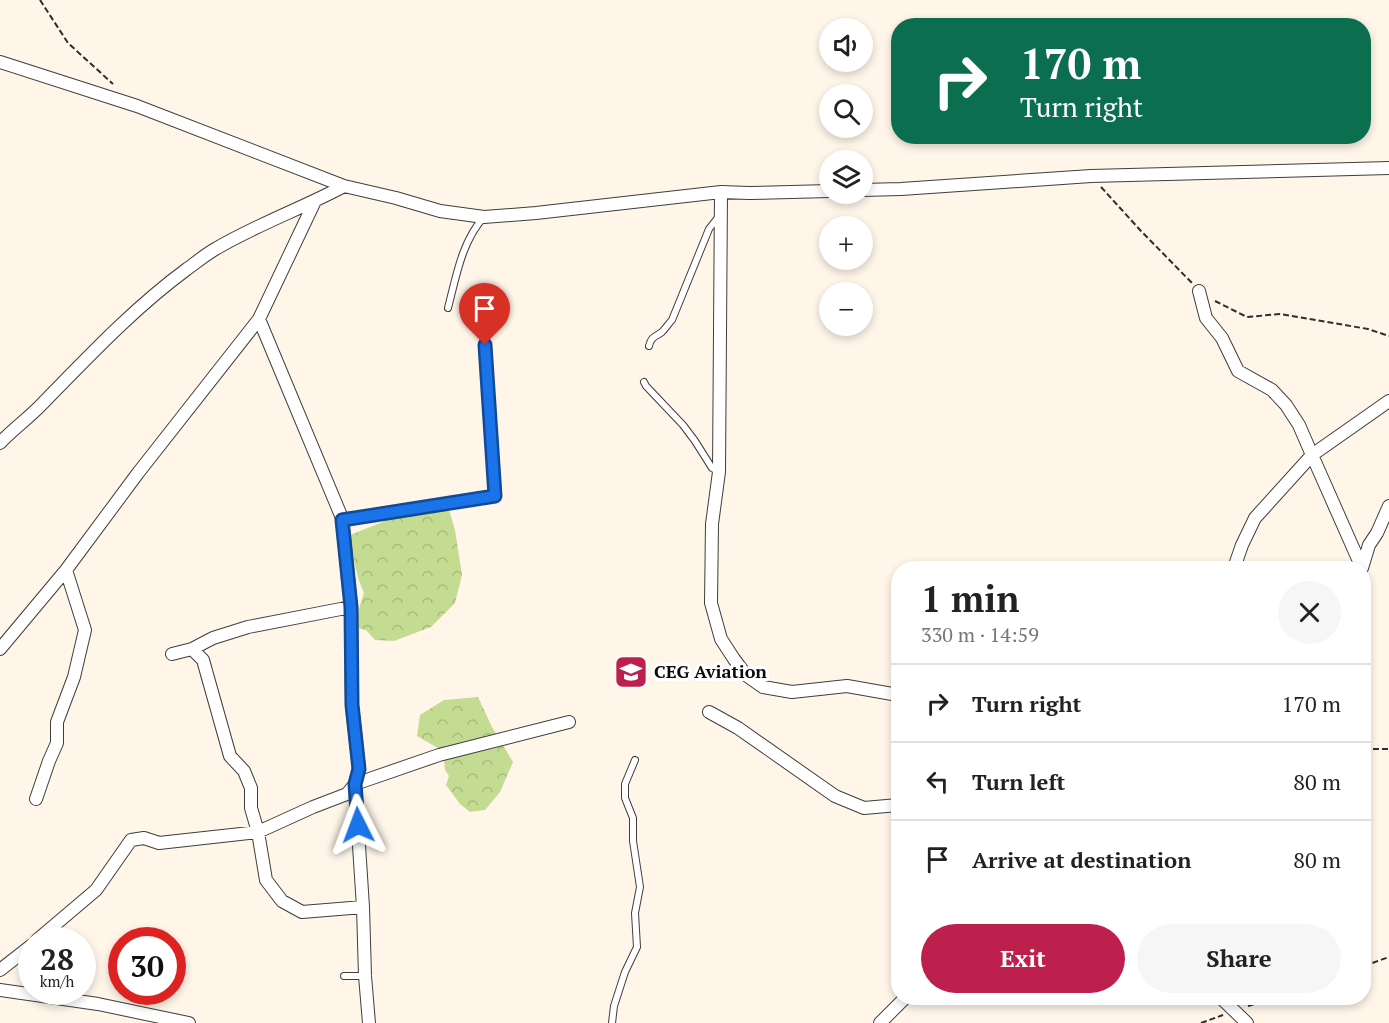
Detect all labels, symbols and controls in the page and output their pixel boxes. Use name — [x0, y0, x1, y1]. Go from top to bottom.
map controls — [819, 18, 873, 336]
button: sound — [819, 18, 873, 72]
text: 170 m — [1020, 35, 1141, 91]
icon: right — [921, 42, 999, 120]
button: search — [819, 84, 873, 138]
text: Turn right — [1020, 89, 1143, 125]
button: layers — [819, 150, 873, 204]
button: + — [819, 216, 873, 270]
button: − — [819, 282, 873, 336]
pin — [459, 283, 510, 345]
icon: arrive — [468, 292, 501, 325]
text: 1 min — [921, 575, 1019, 622]
button: close — [1278, 581, 1341, 644]
text: 330 m · 14:59 — [921, 621, 1039, 648]
school or university icon: CEG Aviation — [613, 654, 649, 690]
place label: CEG Aviation — [654, 659, 767, 683]
icon: right — [921, 687, 954, 720]
text: Turn right — [972, 689, 1081, 718]
text: 170 m — [1281, 689, 1341, 718]
icon: left — [921, 765, 954, 798]
text: Turn left — [972, 767, 1065, 796]
text: 80 m — [1293, 767, 1341, 796]
position arrow — [326, 793, 390, 857]
icon: arrive — [921, 843, 954, 876]
text: Arrive at destination — [972, 845, 1191, 874]
text: 80 m — [1293, 845, 1341, 874]
button: Exit — [921, 924, 1125, 993]
button: Share — [1137, 924, 1341, 993]
speed limit sign: 30 — [108, 927, 186, 1005]
text: 28 — [40, 939, 74, 979]
text: km/h — [40, 971, 74, 991]

